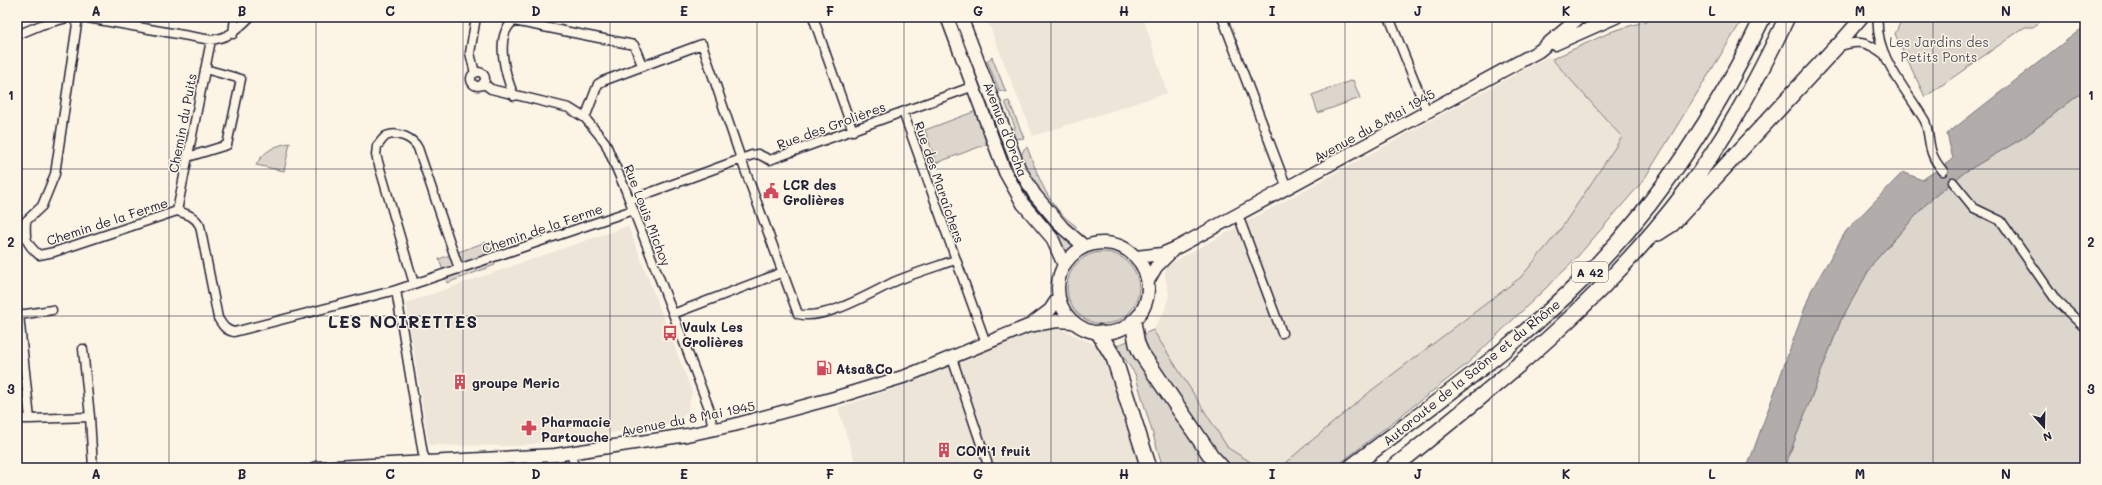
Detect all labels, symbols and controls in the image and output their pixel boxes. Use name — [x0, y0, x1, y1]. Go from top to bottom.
text: A — [91, 2, 101, 19]
text: B — [238, 2, 247, 19]
text: C — [385, 2, 395, 19]
text: D — [531, 2, 541, 19]
text: E — [680, 2, 688, 19]
text: F — [826, 2, 834, 19]
text: G — [973, 2, 983, 19]
text: H — [1119, 2, 1129, 19]
text: I — [1269, 2, 1276, 19]
text: J — [1414, 2, 1422, 19]
text: K — [1562, 2, 1571, 19]
text: L — [1708, 2, 1716, 19]
text: M — [1855, 2, 1865, 19]
text: N — [2001, 2, 2011, 19]
park label: Les Jardins des Petits Ponts — [1889, 33, 1989, 65]
street label: Chemin du Puits — [164, 72, 200, 174]
street label: Avenue d'Orcha — [980, 79, 1032, 179]
street label: Avenue du 8 Mai 1945 — [1310, 85, 1438, 165]
text: 1 — [8, 86, 14, 103]
text: 1 — [2088, 86, 2094, 103]
street label: Rue des Grolières — [774, 97, 888, 153]
street label: Rue des Maraîchers — [911, 119, 969, 245]
street label: Rue Louis Michoy — [621, 162, 675, 268]
place label: LCR des Grolières — [783, 176, 844, 208]
public building icon: LCR des Grolières — [762, 182, 780, 200]
street label: Chemin de la Ferme — [44, 193, 170, 249]
street label: Chemin de la Ferme — [479, 199, 605, 257]
text: 2 — [7, 233, 15, 250]
text: 2 — [2087, 233, 2095, 250]
road number: A 42 — [1572, 262, 1608, 282]
street label: Autoroute de la Saône et du Rhône — [1379, 295, 1563, 449]
district label: LES NOIRETTES — [328, 310, 478, 332]
place label: Vaulx Les Grolières — [682, 318, 743, 350]
bus stop icon: Vaulx Les Grolières — [661, 324, 679, 342]
fuel station icon: Atsa&Co — [815, 359, 833, 377]
place label: Atsa&Co — [836, 360, 893, 377]
building icon: groupe Meric — [451, 373, 469, 391]
place label: groupe Meric — [472, 374, 560, 391]
text: 3 — [7, 380, 15, 397]
text: 3 — [2087, 380, 2095, 397]
street label: Avenue du 8 Mai 1945 — [620, 397, 756, 439]
north arrow — [2024, 407, 2064, 447]
place label: Pharmacie Partouche — [541, 413, 611, 445]
pharmacy icon: Pharmacie Partouche — [520, 419, 538, 437]
text: N — [2041, 428, 2054, 445]
building icon: COM'1 fruit — [935, 441, 953, 459]
place label: COM'1 fruit — [956, 442, 1031, 459]
text: A — [91, 465, 101, 482]
text: B — [238, 465, 247, 482]
text: C — [385, 465, 395, 482]
text: D — [531, 465, 541, 482]
text: E — [680, 465, 688, 482]
text: F — [826, 465, 834, 482]
text: G — [973, 465, 983, 482]
text: H — [1119, 465, 1129, 482]
text: I — [1269, 465, 1276, 482]
text: J — [1414, 465, 1422, 482]
text: K — [1562, 465, 1571, 482]
text: L — [1708, 465, 1716, 482]
text: M — [1855, 465, 1865, 482]
text: N — [2001, 465, 2011, 482]

